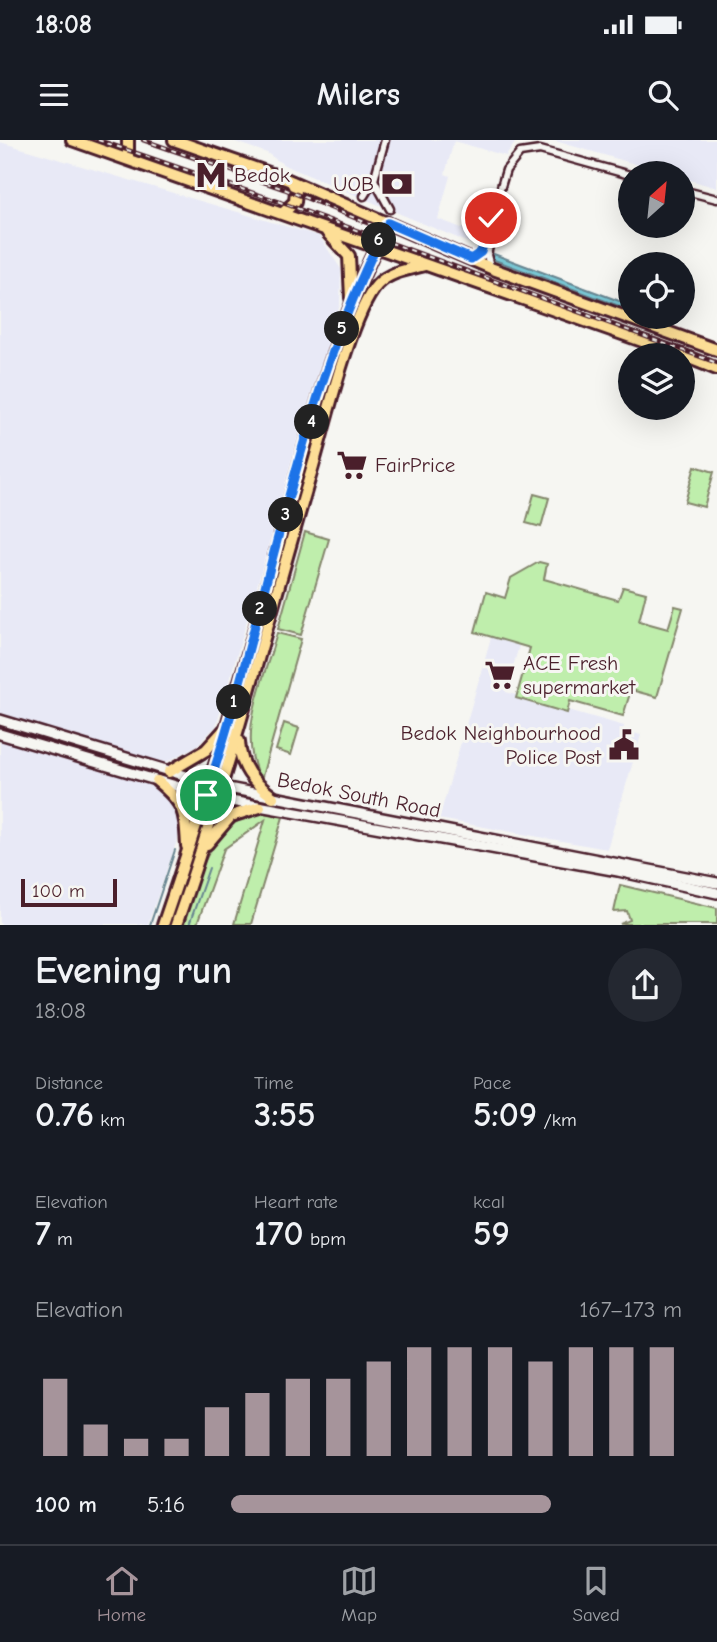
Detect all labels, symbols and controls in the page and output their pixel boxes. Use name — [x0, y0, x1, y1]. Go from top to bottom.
text: 18:08 — [35, 10, 92, 40]
icon: menu — [35, 76, 73, 114]
text: Milers — [317, 76, 400, 113]
icon: search — [644, 76, 682, 114]
metro station icon: Bedok — [194, 158, 228, 192]
north arrow — [618, 161, 695, 238]
map controls — [618, 161, 695, 420]
place label: Bedok — [234, 163, 290, 187]
bank icon: UOB — [380, 167, 414, 201]
place label: UOB — [333, 172, 374, 196]
pin — [461, 188, 521, 248]
icon: check — [472, 199, 510, 237]
pin: 6 — [362, 222, 396, 258]
text: 6 — [374, 228, 383, 250]
button: locate — [618, 252, 695, 329]
pin: 5 — [324, 312, 360, 346]
text: 5 — [336, 317, 347, 339]
button: layers — [618, 343, 695, 420]
pin: 4 — [294, 404, 330, 440]
text: 4 — [307, 410, 316, 432]
supermarket icon: FairPrice — [335, 448, 369, 482]
place label: FairPrice — [375, 453, 455, 477]
pin: 3 — [268, 498, 304, 532]
text: 3 — [281, 503, 290, 525]
pin: 2 — [243, 592, 278, 626]
text: 2 — [255, 597, 264, 619]
place label: ACE Fresh supermarket — [523, 651, 636, 699]
supermarket icon: ACE Fresh supermarket — [483, 658, 517, 692]
pin: 1 — [216, 684, 252, 720]
text: 1 — [230, 690, 237, 712]
place label: Bedok Neighbourhood Police Post — [401, 721, 602, 769]
public building icon: Bedok Neighbourhood Police Post — [607, 728, 641, 762]
pin — [176, 765, 236, 825]
street label: Bedok South Road — [275, 767, 443, 823]
icon: arrive — [187, 776, 225, 814]
scale bar — [21, 876, 117, 907]
text: 100 m — [32, 880, 85, 902]
button: share — [608, 948, 682, 1022]
text: Evening run — [35, 949, 232, 993]
text: 18:08 — [35, 997, 86, 1024]
text: Distance — [35, 1072, 103, 1094]
text: Time — [254, 1072, 293, 1094]
text: Pace — [473, 1072, 511, 1094]
text: 0.76 — [35, 1094, 94, 1135]
text: 3:55 — [254, 1094, 316, 1135]
text: 5:09 — [473, 1094, 537, 1135]
text: km — [94, 1109, 125, 1131]
text: /km — [537, 1109, 577, 1131]
text: Elevation — [35, 1191, 108, 1213]
text: Heart rate — [254, 1191, 338, 1213]
text: kcal — [473, 1191, 505, 1213]
text: 7 — [35, 1213, 51, 1254]
text: 170 — [254, 1213, 304, 1254]
text: 59 — [473, 1213, 510, 1254]
text: m — [51, 1228, 73, 1250]
text: bpm — [304, 1228, 346, 1250]
text: Elevation — [35, 1296, 123, 1323]
text: 167–173 m — [579, 1296, 682, 1323]
text: 100 m — [35, 1491, 97, 1518]
text: 5:16 — [147, 1491, 185, 1518]
tab: Home — [97, 1562, 146, 1626]
tab: Map — [340, 1562, 378, 1626]
tab: Saved — [572, 1562, 620, 1626]

